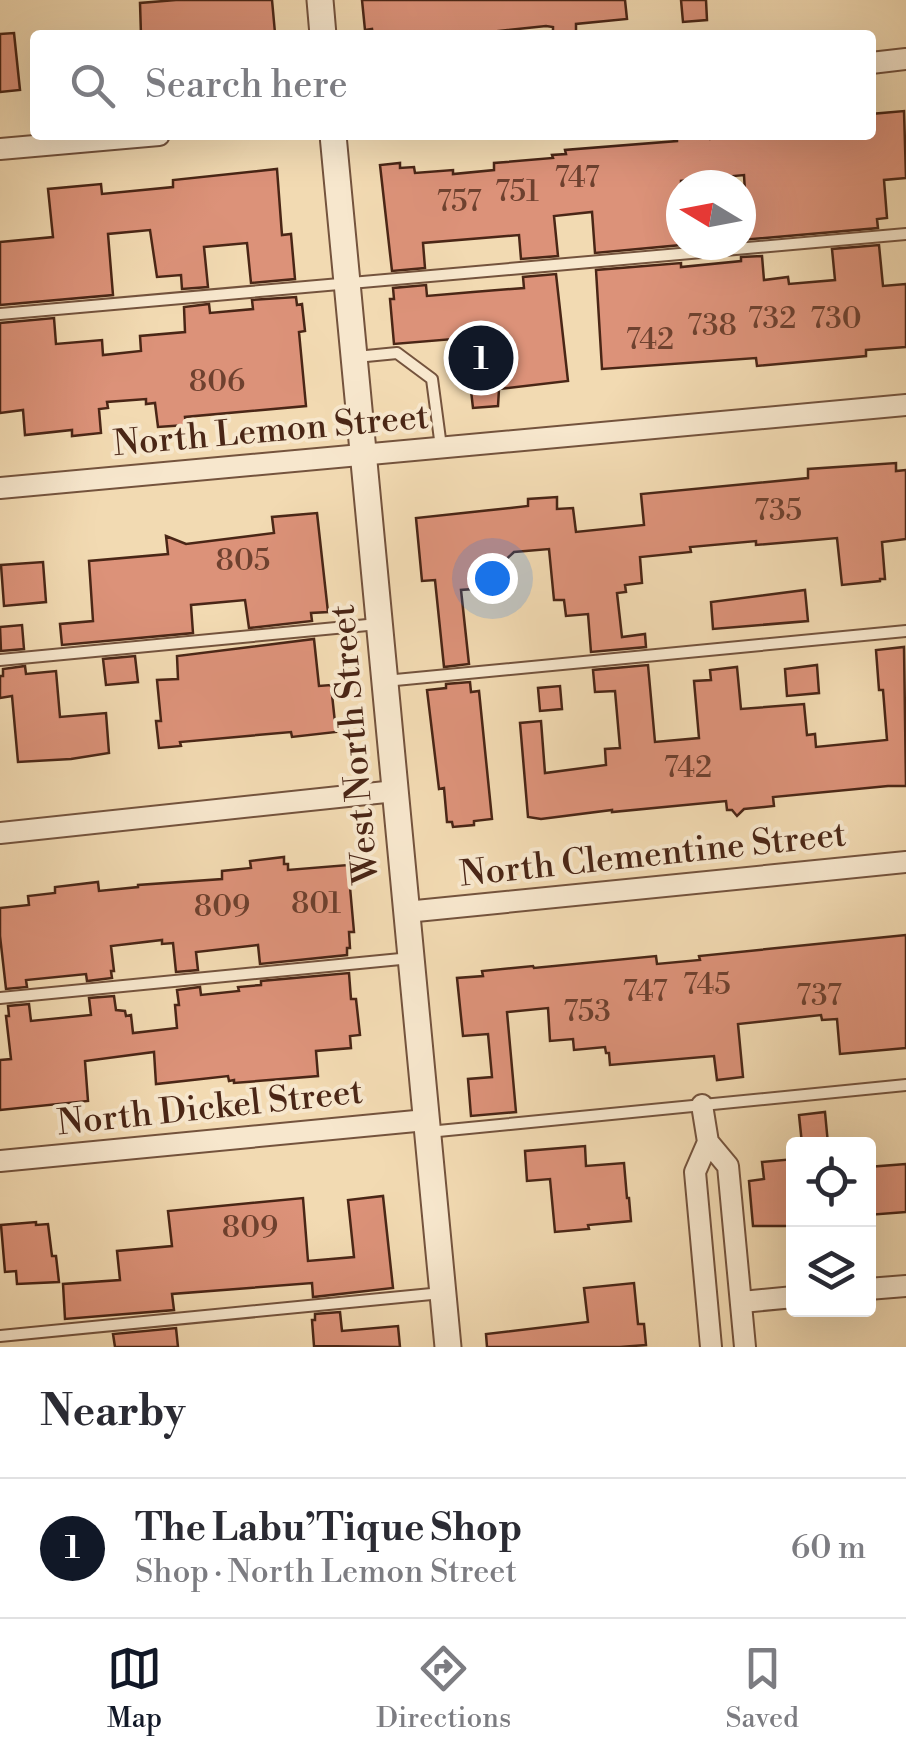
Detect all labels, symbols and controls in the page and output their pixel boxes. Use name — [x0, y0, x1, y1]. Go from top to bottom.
search box — [30, 30, 876, 140]
icon: search — [65, 58, 120, 113]
text: Search here — [145, 62, 348, 109]
house number: 747 — [554, 159, 600, 197]
north arrow — [666, 170, 756, 260]
house number: 751 — [495, 173, 539, 211]
house number: 757 — [436, 183, 482, 221]
house number: 732 — [748, 300, 796, 338]
house number: 730 — [810, 300, 862, 338]
house number: 738 — [687, 307, 737, 345]
pin: 1 — [448, 320, 514, 396]
house number: 742 — [626, 321, 674, 359]
house number: 806 — [189, 363, 245, 401]
street label: North Lemon Street — [111, 396, 431, 466]
house number: 735 — [754, 492, 802, 530]
house number: 805 — [216, 542, 270, 580]
your location — [467, 553, 518, 604]
street label: West North Street — [321, 603, 389, 886]
house number: 742 — [664, 749, 712, 787]
street label: North Clementine Street — [458, 813, 848, 897]
house number: 801 — [291, 885, 341, 923]
house number: 809 — [194, 888, 250, 926]
house number: 745 — [683, 966, 731, 1004]
house number: 747 — [622, 973, 668, 1011]
house number: 737 — [796, 977, 842, 1015]
house number: 753 — [563, 993, 611, 1031]
street label: North Dickel Street — [55, 1071, 365, 1145]
map controls — [786, 1137, 876, 1317]
button: locate — [786, 1137, 876, 1227]
house number: 809 — [222, 1209, 278, 1247]
button: layers — [786, 1227, 876, 1317]
text: Nearby — [40, 1386, 185, 1439]
text: The Labu’Tique Shop — [135, 1505, 522, 1552]
text: 1 — [65, 1528, 80, 1568]
text: 60 m — [791, 1528, 866, 1568]
text: Shop · North Lemon Street — [135, 1552, 517, 1592]
tab: Map — [107, 1641, 162, 1736]
tab: Directions — [376, 1641, 511, 1736]
tab: Saved — [725, 1641, 799, 1736]

